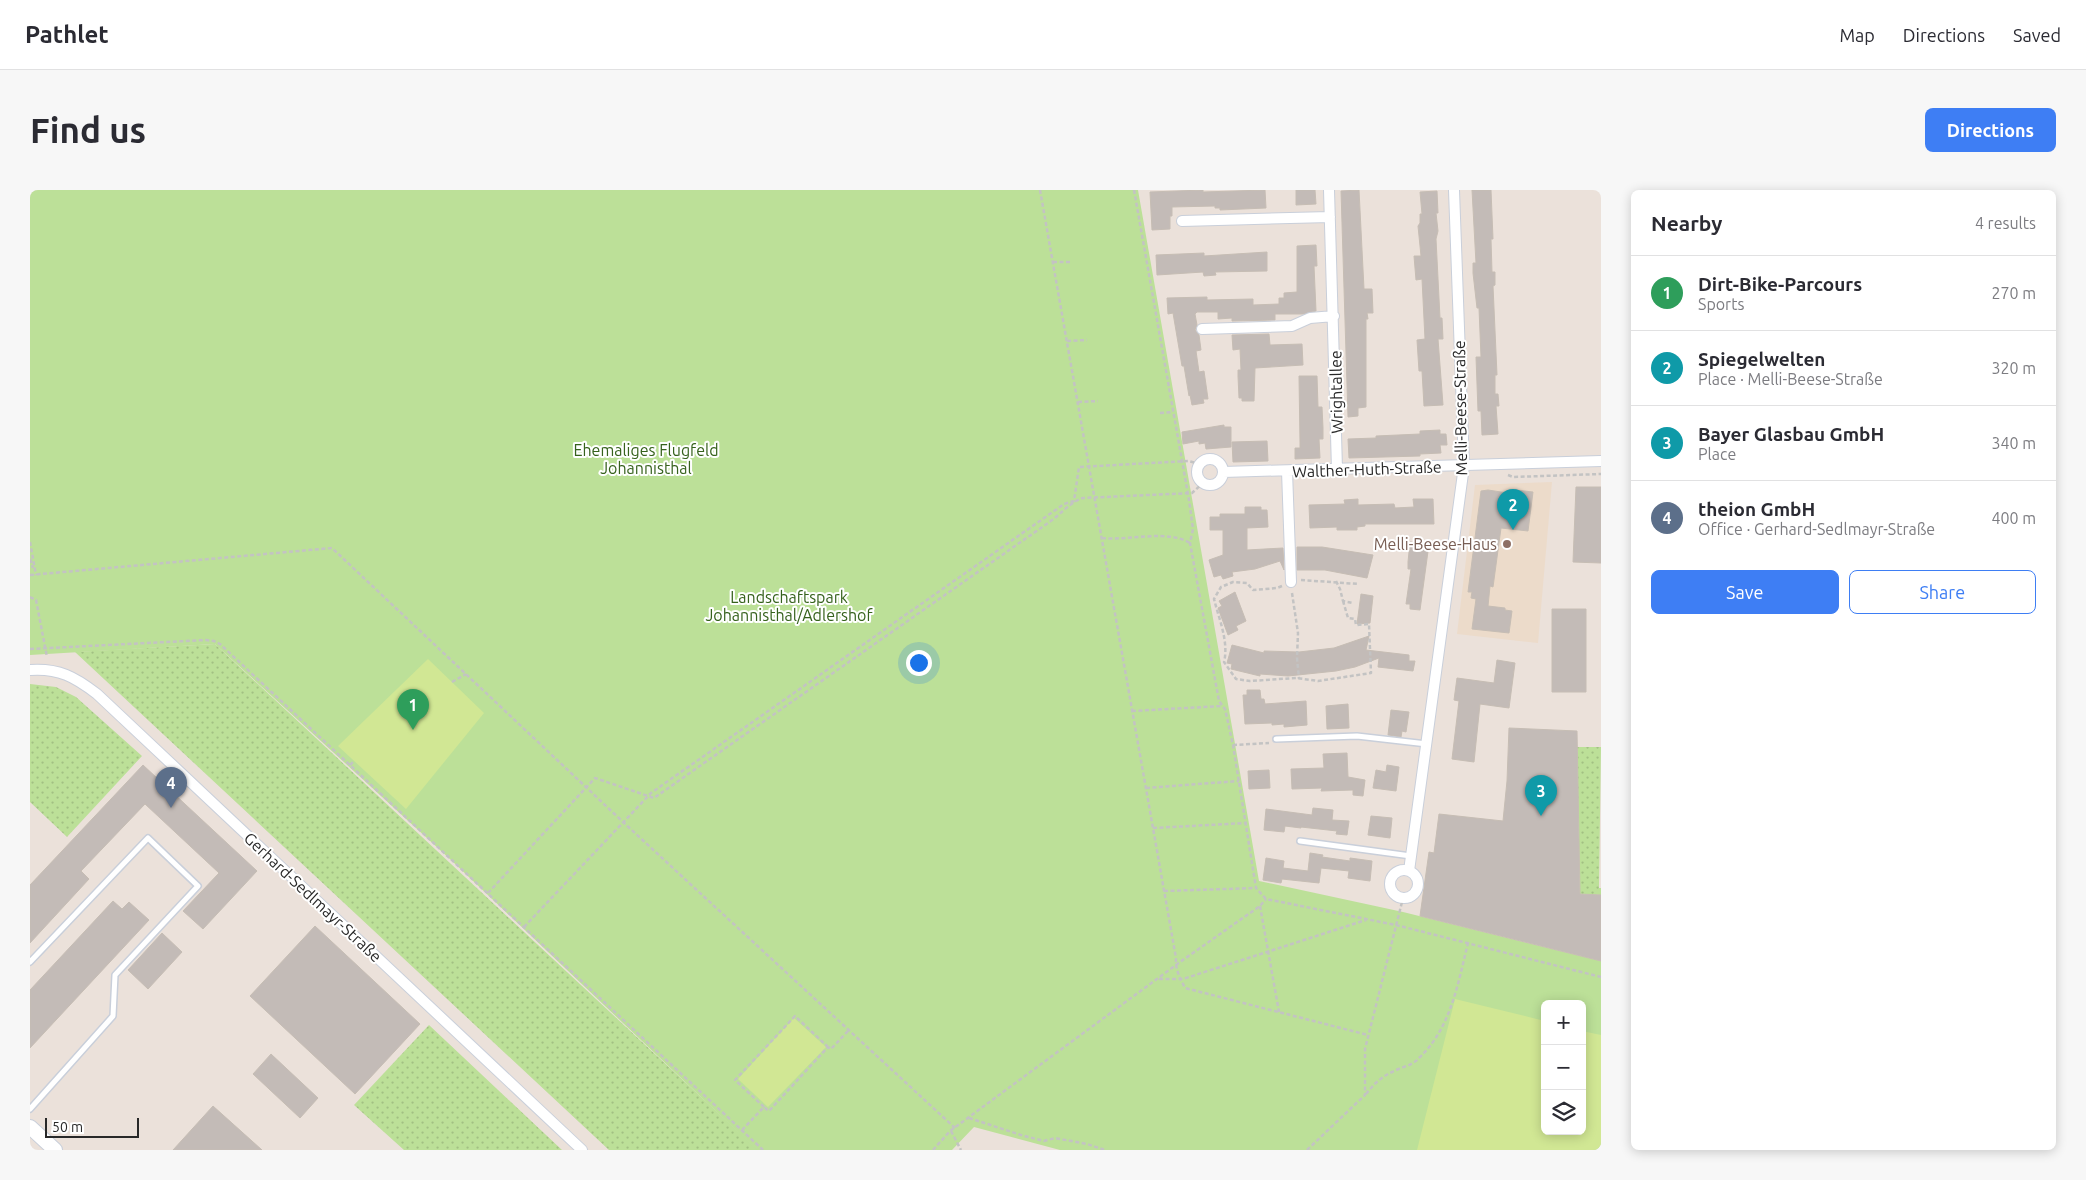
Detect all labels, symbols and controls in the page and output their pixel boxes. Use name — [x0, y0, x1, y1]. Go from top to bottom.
text: Pathlet — [25, 21, 109, 48]
text: Map — [1839, 25, 1875, 45]
text: Directions — [1903, 25, 1985, 45]
text: Saved — [2013, 25, 2061, 45]
button: Directions — [1925, 108, 2056, 152]
text: Find us — [30, 110, 146, 150]
text: Nearby — [1651, 211, 1722, 235]
text: 4 results — [1975, 214, 2036, 232]
text: Dirt-Bike-Parcours — [1698, 273, 1862, 295]
text: 1 — [1662, 284, 1672, 302]
text: 270 m — [1991, 284, 2036, 302]
text: Sports — [1698, 295, 1744, 313]
street label: Melli-Beese-Straße — [1450, 340, 1470, 476]
text: Spiegelwelten — [1698, 348, 1825, 370]
street label: Wrightallee — [1326, 350, 1346, 434]
text: 2 — [1662, 359, 1672, 377]
text: 320 m — [1991, 359, 2036, 377]
text: Place · Melli-Beese-Straße — [1698, 370, 1883, 388]
text: Bayer Glasbau GmbH — [1698, 423, 1884, 445]
text: 3 — [1662, 434, 1672, 452]
text: 340 m — [1991, 434, 2036, 452]
park label: Ehemaliges Flugfeld Johannisthal — [573, 441, 719, 477]
text: Place — [1698, 445, 1736, 463]
street label: Walther-Huth-Straße — [1292, 457, 1442, 481]
pin: 2 — [1497, 489, 1529, 530]
text: theion GmbH — [1698, 498, 1815, 520]
text: 4 — [1662, 509, 1672, 527]
text: 400 m — [1991, 509, 2036, 527]
text: Office · Gerhard-Sedlmayr-Straße — [1698, 520, 1935, 538]
place label: Melli-Beese-Haus — [1374, 535, 1497, 553]
marker: Melli-Beese-Haus — [1501, 538, 1513, 550]
button: Save — [1651, 570, 1839, 614]
button: Share — [1849, 570, 2036, 614]
park label: Landschaftspark Johannisthal/Adlershof — [705, 588, 873, 624]
your location — [906, 650, 932, 676]
pin: 1 — [397, 689, 429, 730]
pin: 4 — [155, 767, 187, 808]
pin: 3 — [1525, 775, 1557, 816]
street label: Gerhard-Sedlmayr-Straße — [241, 829, 385, 965]
map controls — [1541, 1000, 1586, 1135]
button: + — [1541, 1000, 1586, 1045]
button: − — [1541, 1045, 1586, 1090]
button: layers — [1541, 1090, 1586, 1135]
scale bar — [45, 1115, 139, 1138]
text: 50 m — [52, 1119, 83, 1135]

